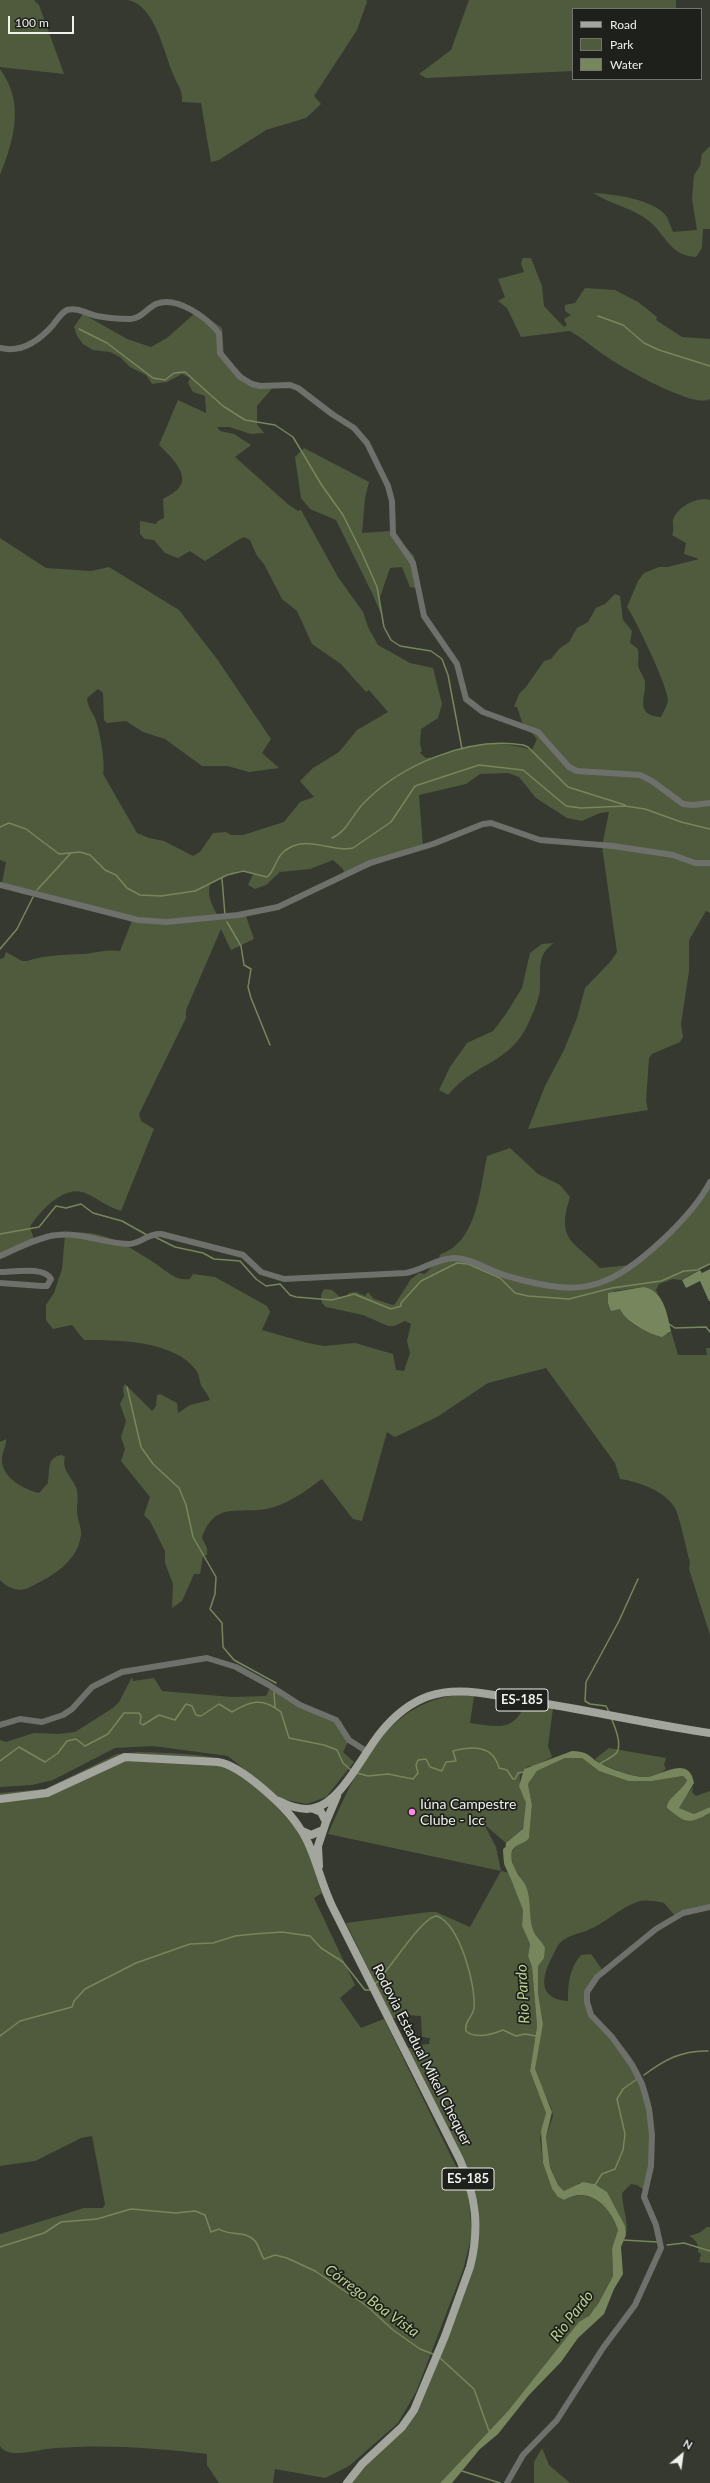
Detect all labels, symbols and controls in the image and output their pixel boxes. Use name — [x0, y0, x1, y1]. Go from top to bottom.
scale bar — [10, 8, 76, 34]
legend — [572, 8, 702, 80]
text: 100 m — [15, 15, 49, 30]
text: Road — [610, 17, 637, 32]
text: Park — [610, 37, 633, 52]
text: Water — [610, 57, 643, 72]
road number: ES-185 — [496, 1689, 548, 1711]
place label: Iúna Campestre Clube - Icc — [420, 1796, 516, 1828]
marker: Iúna Campestre Clube - Icc — [407, 1807, 417, 1817]
street label: Rodovia Estadual Mikell Chequer — [369, 1961, 475, 2149]
water label: Rio Pardo — [512, 1964, 534, 2024]
road number: ES-185 — [442, 2168, 494, 2190]
water label: Córrego Boa Vista — [321, 2261, 423, 2341]
water label: Rio Pardo — [547, 2287, 597, 2345]
north arrow — [662, 2435, 702, 2475]
text: N — [681, 2436, 695, 2452]

